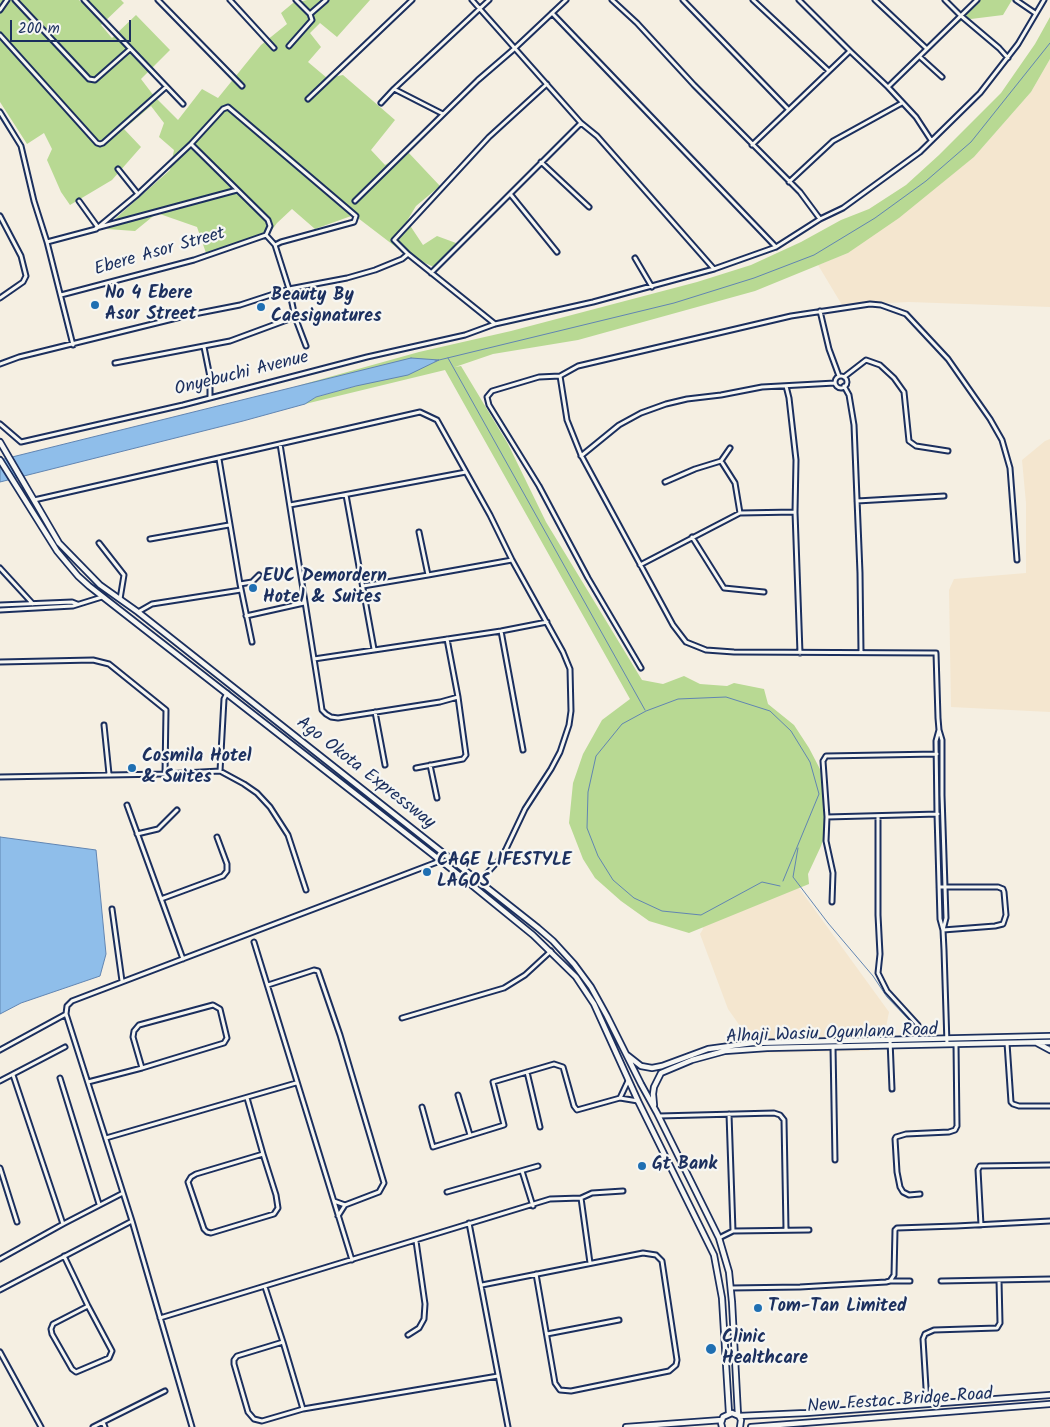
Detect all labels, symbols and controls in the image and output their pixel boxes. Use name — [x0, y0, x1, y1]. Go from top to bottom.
scale bar — [12, 10, 134, 42]
text: 200 m — [18, 17, 60, 41]
street label: Ebere Asor Street — [92, 224, 228, 282]
place label: No 4 Ebere Asor Street — [105, 284, 197, 326]
place label: Beauty By Caesignatures — [271, 286, 382, 328]
marker: No 4 Ebere Asor Street — [89, 299, 101, 311]
marker: Beauty By Caesignatures — [255, 301, 267, 313]
street label: Onyebuchi Avenue — [173, 348, 311, 402]
place label: EUC Demordern Hotel & Suites — [263, 567, 387, 610]
marker: EUC Demordern Hotel & Suites — [247, 582, 259, 594]
street label: Ago Okota Expressway — [291, 713, 439, 835]
place label: Cosmila Hotel & Suites — [142, 747, 252, 790]
marker: Cosmila Hotel & Suites — [126, 762, 138, 774]
place label: CAGE LIFESTYLE LAGOS — [437, 851, 572, 894]
marker: CAGE LIFESTYLE LAGOS — [421, 866, 433, 878]
street label: Alhaji Wasiu Ogunlana Road — [726, 1021, 938, 1049]
place label: Gt Bank — [652, 1155, 717, 1177]
marker: Gt Bank — [636, 1160, 648, 1172]
place label: Tom-Tan Limited — [768, 1297, 907, 1319]
marker: Tom-Tan Limited — [752, 1302, 764, 1314]
place label: Clinic Healthcare — [722, 1328, 808, 1370]
marker: Clinic Healthcare — [704, 1342, 718, 1356]
street label: New Festac Bridge Road — [806, 1385, 994, 1419]

